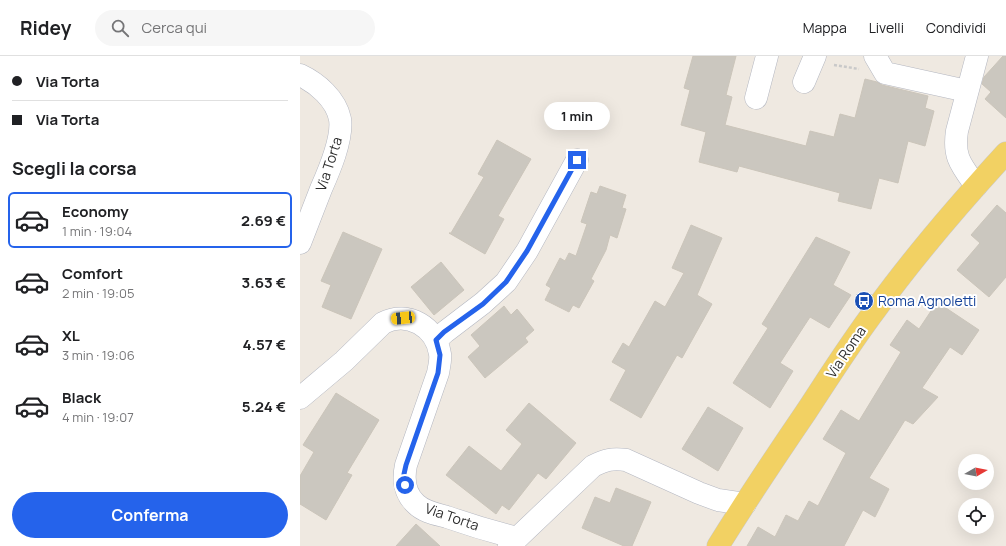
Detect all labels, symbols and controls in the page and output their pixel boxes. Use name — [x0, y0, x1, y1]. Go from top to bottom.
search box — [95, 10, 375, 46]
text: Ridey — [20, 15, 71, 41]
icon: search — [109, 17, 131, 39]
text: Cerca qui — [141, 17, 207, 38]
text: Mappa — [803, 18, 847, 37]
text: Livelli — [869, 18, 904, 37]
text: Condividi — [926, 18, 986, 37]
text: Via Torta — [36, 71, 99, 92]
callout: 1 min — [544, 102, 610, 130]
text: 1 min — [561, 107, 593, 125]
text: Via Torta — [36, 109, 99, 130]
street label: Via Torta — [311, 134, 346, 193]
route end — [568, 151, 586, 169]
text: Scegli la corsa — [12, 156, 137, 180]
text: Economy — [62, 201, 129, 222]
icon: car — [14, 202, 50, 238]
text: 2.69 € — [241, 210, 286, 231]
text: 1 min · 19:04 — [62, 222, 132, 240]
text: Comfort — [62, 263, 123, 284]
icon: car — [14, 264, 50, 300]
text: 3.63 € — [241, 272, 286, 293]
text: 2 min · 19:05 — [62, 284, 134, 302]
bus stop icon: Roma Agnoletti — [853, 290, 875, 312]
place label: Roma Agnoletti — [878, 291, 976, 310]
car — [390, 311, 416, 325]
street label: Via Roma — [821, 322, 870, 381]
text: XL — [62, 325, 80, 346]
icon: car — [14, 326, 50, 362]
text: 4.57 € — [243, 334, 286, 355]
text: 3 min · 19:06 — [62, 346, 135, 364]
text: Black — [62, 387, 101, 408]
icon: car — [14, 388, 50, 424]
text: 5.24 € — [242, 396, 286, 417]
text: 4 min · 19:07 — [62, 408, 134, 426]
north arrow — [958, 454, 994, 490]
map controls — [958, 454, 994, 534]
route start — [396, 476, 414, 494]
button: Conferma — [12, 492, 288, 538]
street label: Via Torta — [423, 498, 482, 535]
button: locate — [958, 498, 994, 534]

